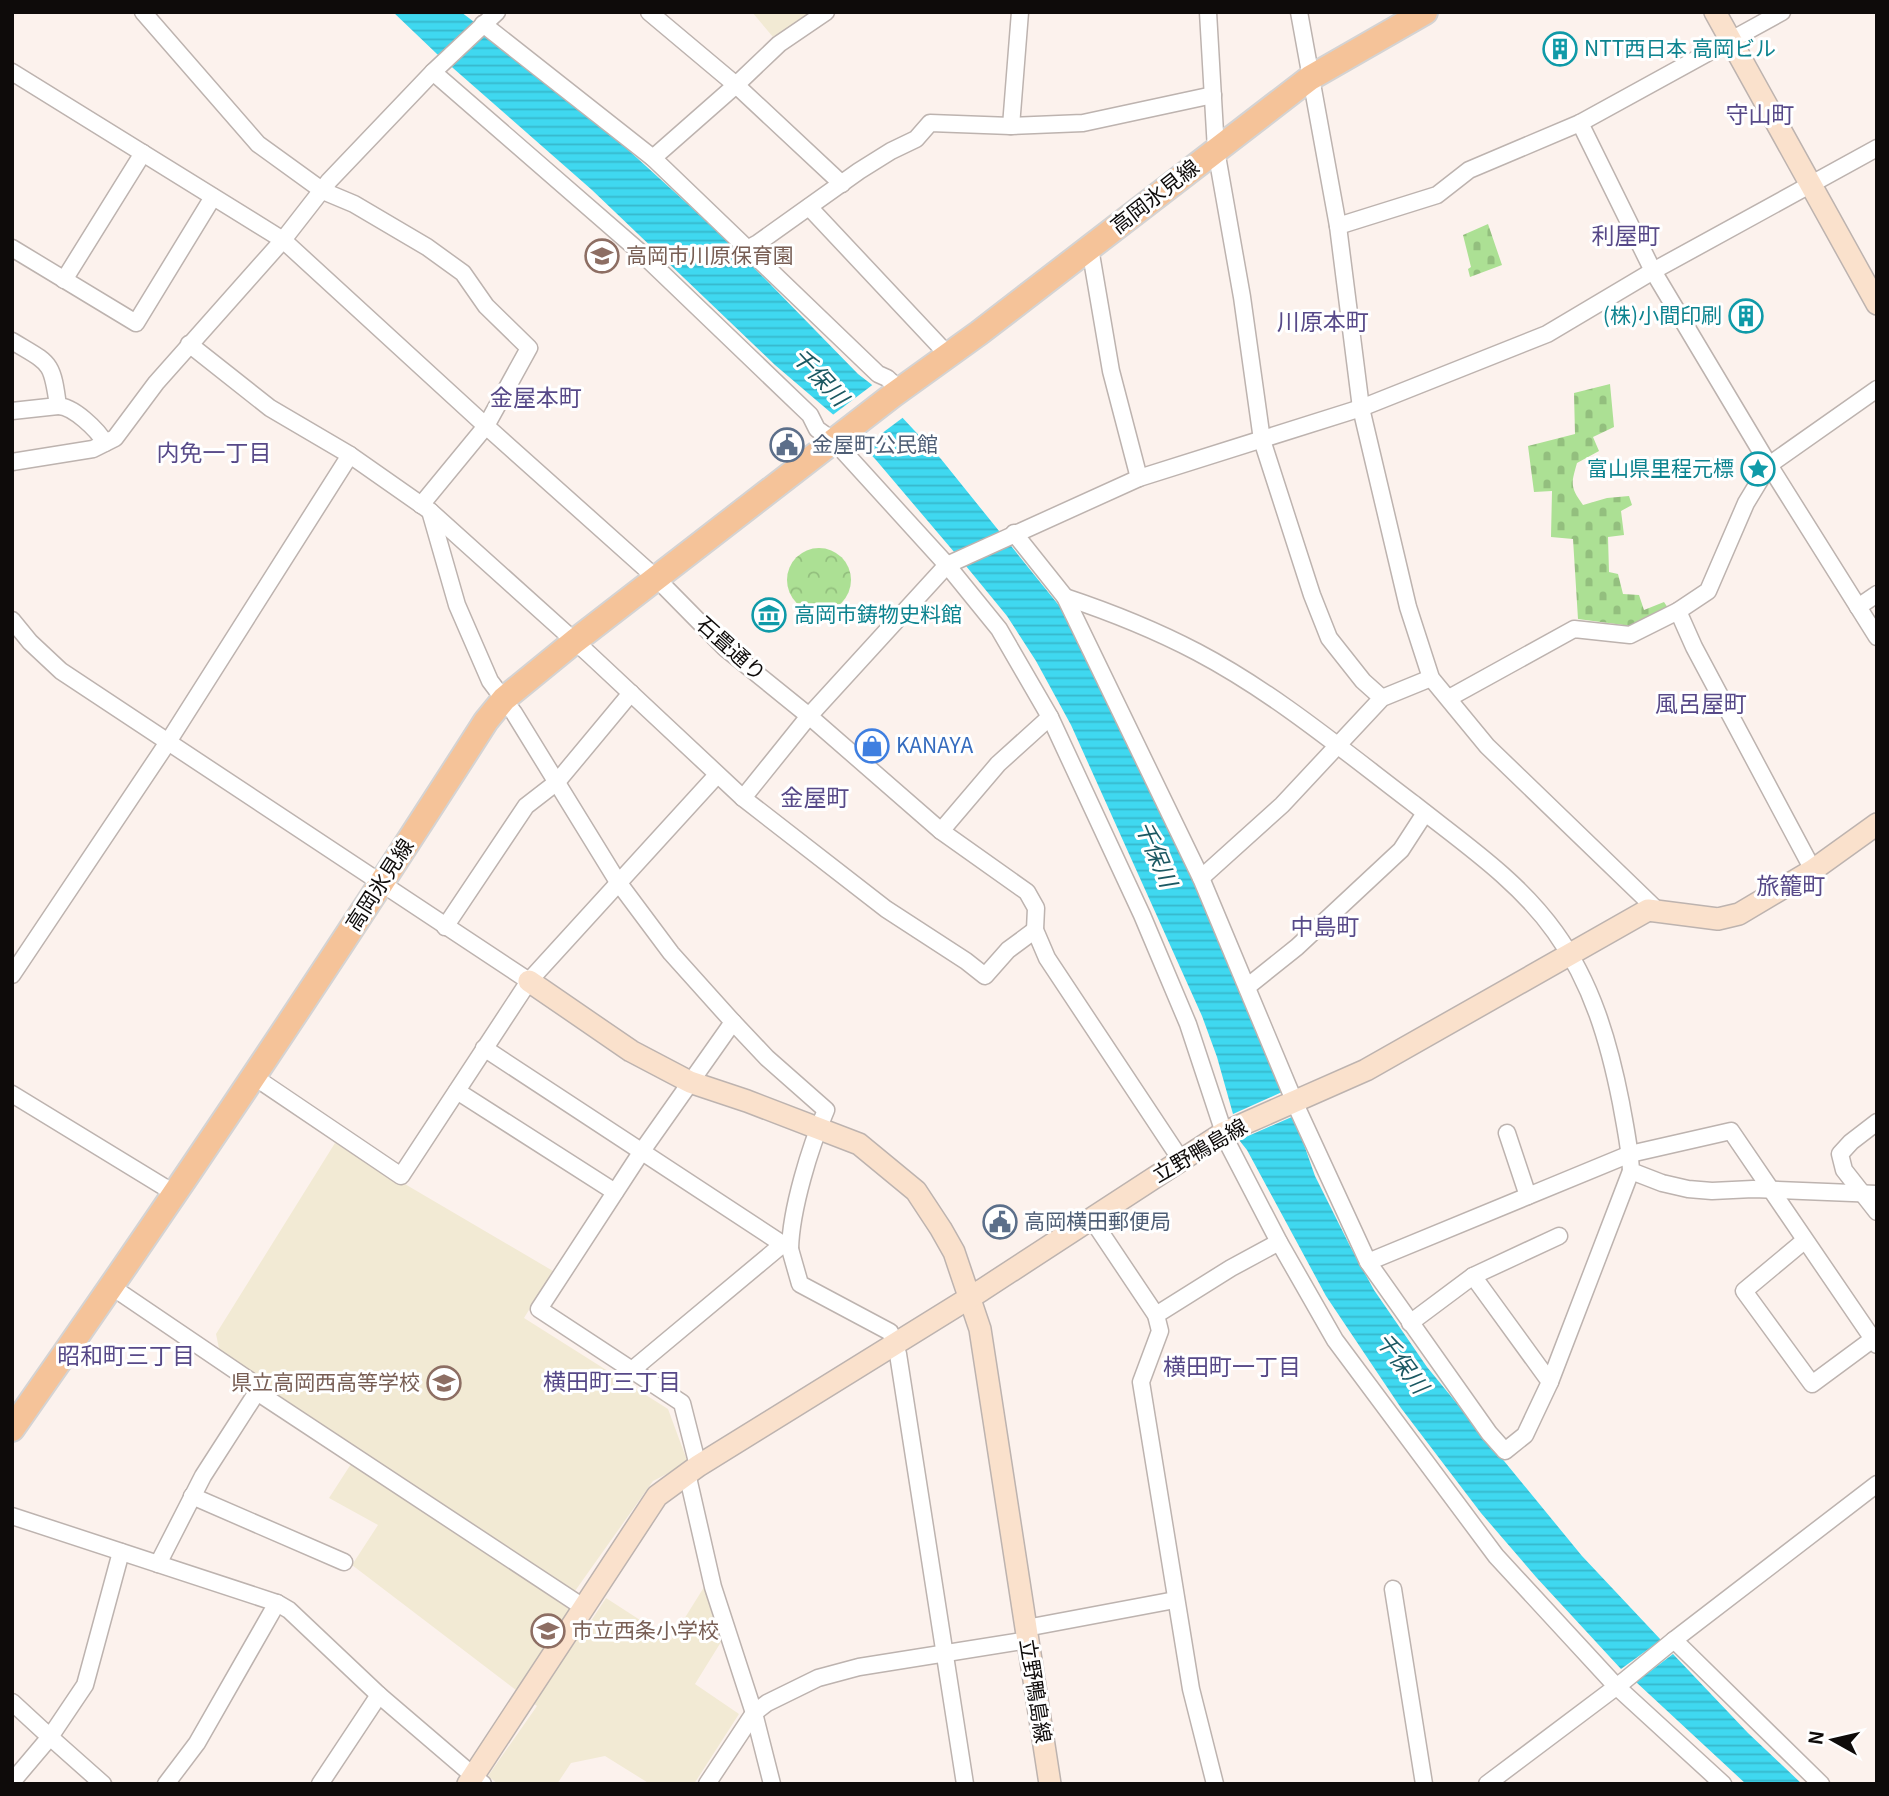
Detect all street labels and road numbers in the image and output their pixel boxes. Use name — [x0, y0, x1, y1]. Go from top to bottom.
street label: 高岡氷見線 — [1103, 151, 1204, 240]
street label: 石畳通り — [691, 608, 774, 687]
street label: 高岡氷見線 — [337, 832, 419, 936]
street label: 立野鴨島線 — [1146, 1110, 1252, 1189]
street label: 立野鴨島線 — [1014, 1636, 1060, 1745]

